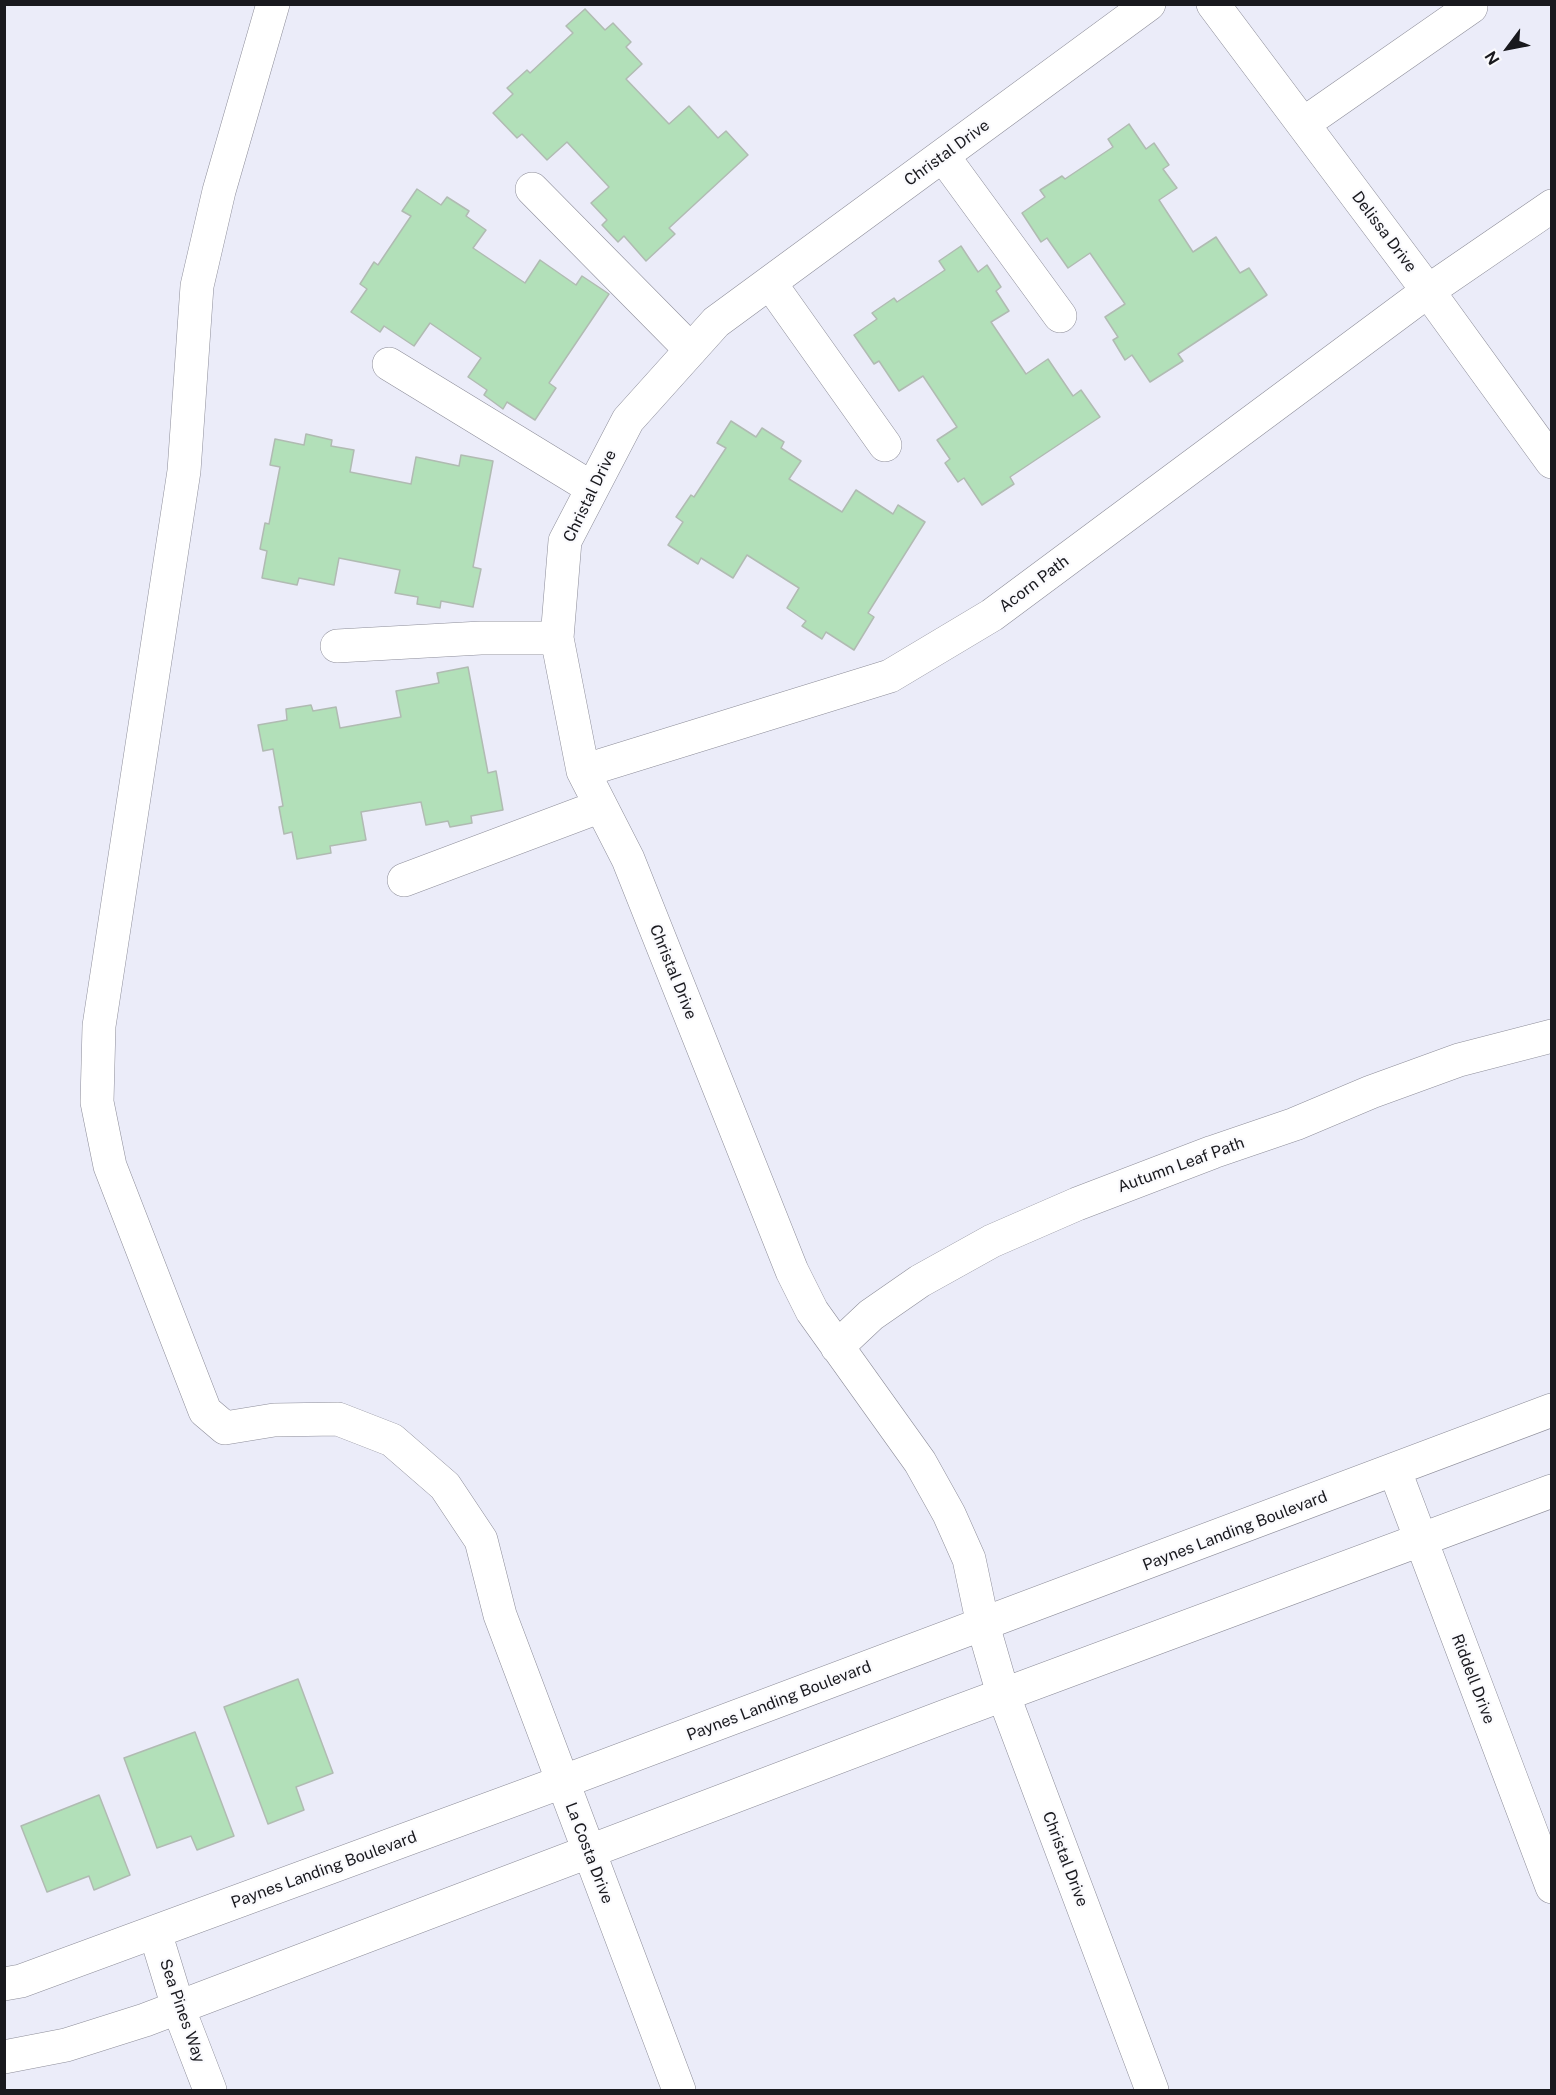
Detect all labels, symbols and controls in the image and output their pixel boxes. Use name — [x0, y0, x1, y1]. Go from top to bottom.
north arrow — [1478, 18, 1538, 78]
text: N — [1481, 47, 1504, 68]
street label: Christal Drive — [901, 116, 993, 190]
street label: Delissa Drive — [1347, 188, 1421, 276]
street label: Christal Drive — [559, 447, 621, 545]
street label: Acorn Path — [995, 552, 1073, 616]
street label: Christal Drive — [645, 922, 701, 1022]
street label: Autumn Leaf Path — [1115, 1133, 1247, 1197]
street label: Paynes Landing Boulevard — [1140, 1487, 1330, 1575]
street label: Riddell Drive — [1447, 1631, 1499, 1727]
street label: Paynes Landing Boulevard — [684, 1657, 874, 1745]
street label: La Costa Drive — [561, 1800, 617, 1906]
street label: Christal Drive — [1038, 1809, 1092, 1909]
street label: Paynes Landing Boulevard — [229, 1827, 419, 1913]
street label: Sea Pines Way — [155, 1957, 209, 2065]

